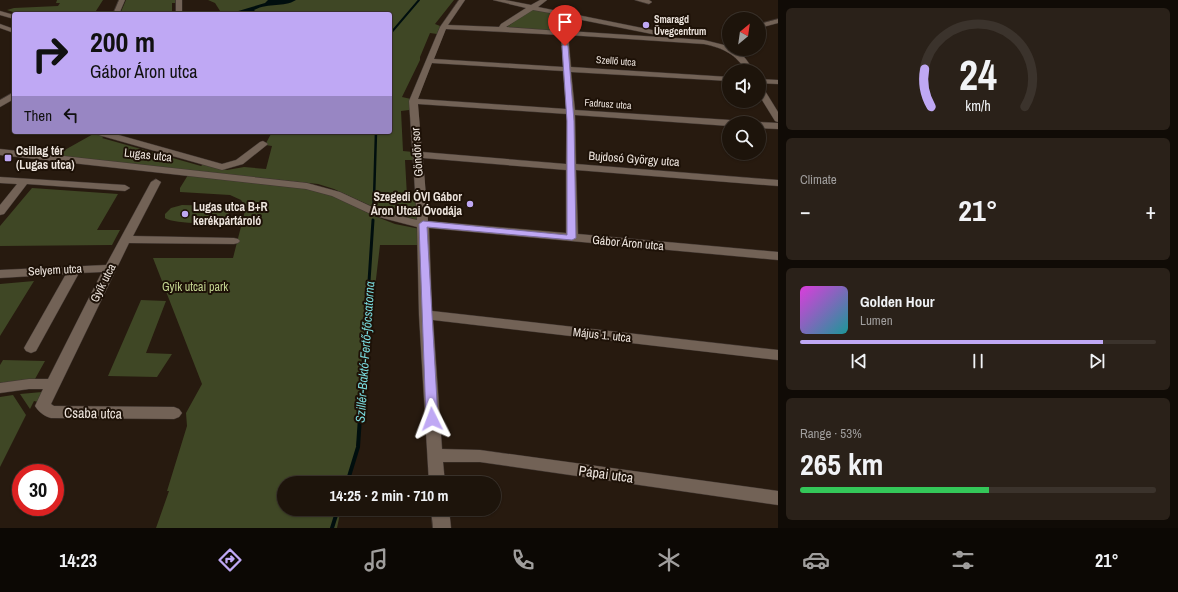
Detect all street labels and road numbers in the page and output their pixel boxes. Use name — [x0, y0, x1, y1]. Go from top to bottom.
street label: Szellő utca — [596, 53, 637, 69]
street label: Fadrusz utca — [584, 96, 632, 112]
street label: Göndör sor — [407, 126, 427, 177]
street label: Lugas utca — [123, 145, 173, 166]
street label: Bujdosó György utca — [588, 148, 681, 170]
street label: Gábor Áron utca — [592, 232, 665, 254]
street label: Gyík utca — [86, 260, 120, 305]
street label: Selyem utca — [28, 261, 83, 279]
street label: Május 1. utca — [572, 324, 632, 346]
street label: Csaba utca — [64, 403, 123, 423]
street label: Pápai utca — [578, 461, 635, 487]

